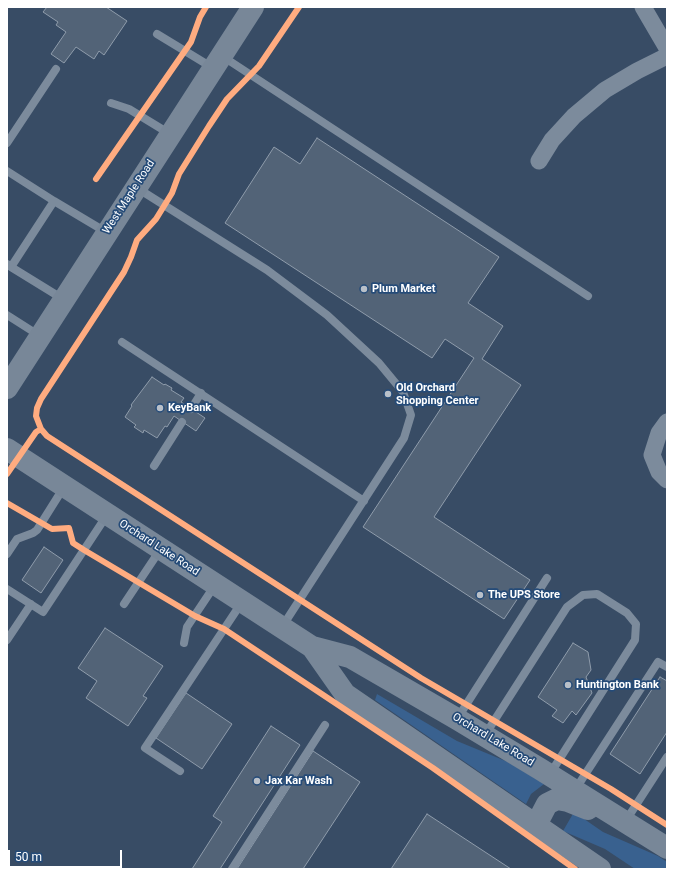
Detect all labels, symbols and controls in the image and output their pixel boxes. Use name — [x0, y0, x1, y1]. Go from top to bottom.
street label: West Maple Road — [100, 157, 158, 237]
place label: Plum Market — [372, 282, 435, 296]
marker: Plum Market — [359, 284, 369, 294]
place label: Old Orchard Shopping Center — [396, 381, 479, 407]
marker: Old Orchard Shopping Center — [383, 389, 393, 399]
place label: KeyBank — [168, 401, 211, 415]
marker: KeyBank — [155, 403, 165, 413]
street label: Orchard Lake Road — [117, 517, 201, 579]
place label: The UPS Store — [488, 588, 560, 602]
marker: The UPS Store — [475, 590, 485, 600]
place label: Huntington Bank — [576, 678, 659, 692]
marker: Huntington Bank — [563, 680, 573, 690]
street label: Orchard Lake Road — [450, 710, 536, 770]
place label: Jax Kar Wash — [265, 774, 332, 788]
marker: Jax Kar Wash — [252, 776, 262, 786]
scale bar — [10, 842, 124, 868]
text: 50 m — [15, 850, 42, 864]

